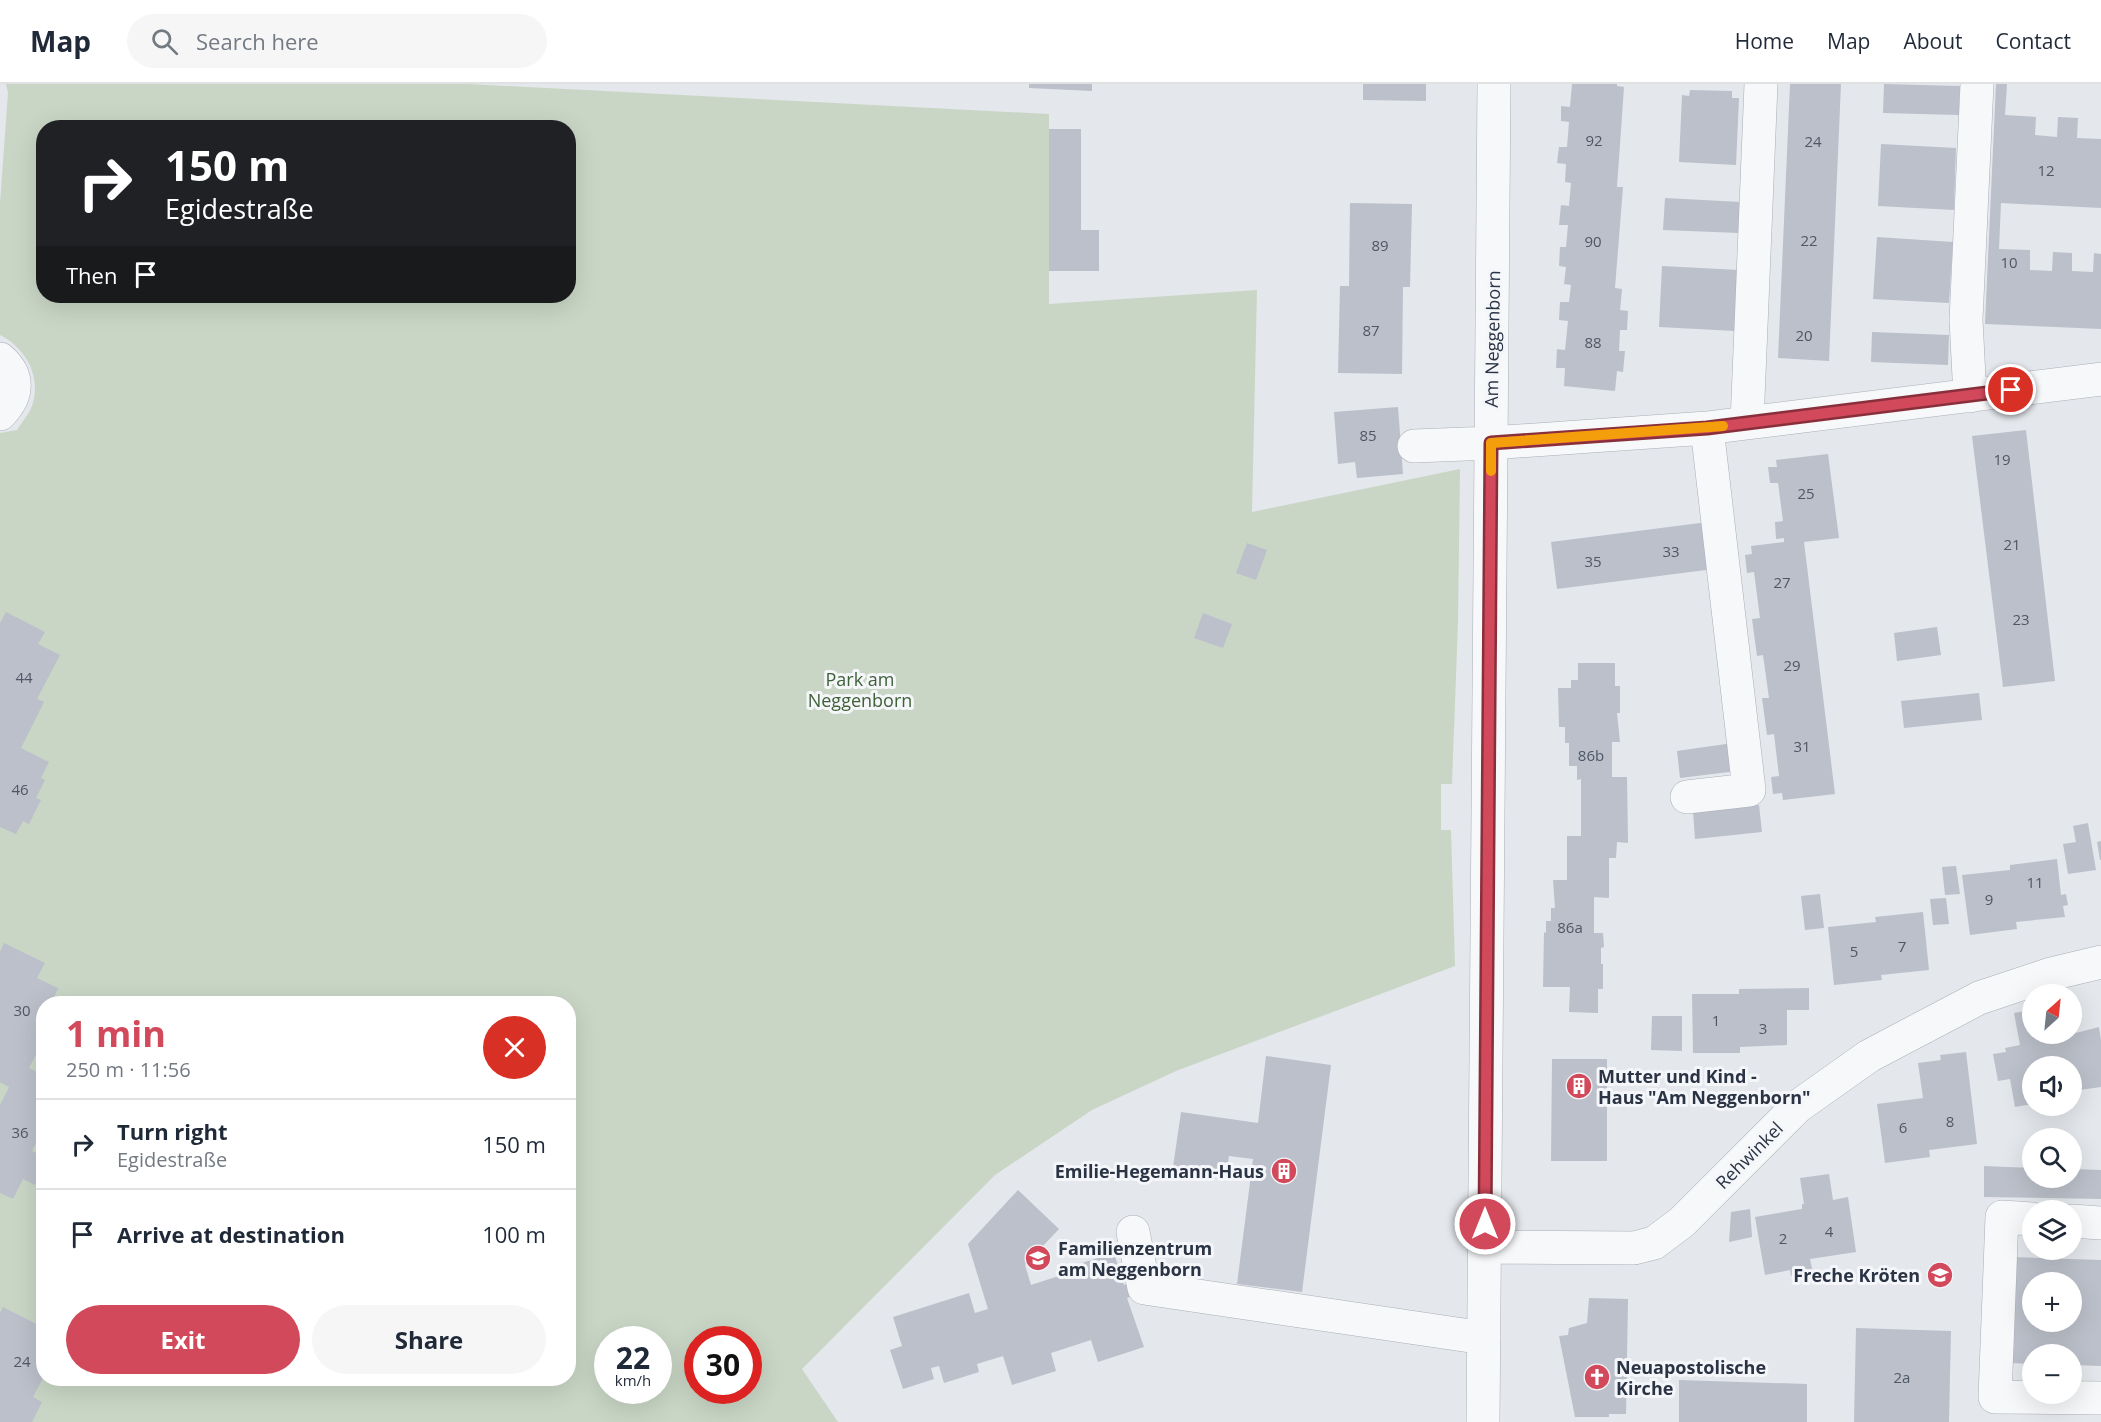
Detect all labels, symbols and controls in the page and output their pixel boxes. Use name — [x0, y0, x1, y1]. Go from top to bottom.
search box — [127, 14, 547, 68]
text: Map — [30, 22, 91, 60]
icon: search — [148, 25, 181, 58]
text: Search here — [196, 26, 319, 56]
text: Home — [1735, 27, 1794, 55]
text: Map — [1827, 27, 1870, 55]
text: About — [1903, 27, 1963, 55]
text: Contact — [1996, 27, 2071, 55]
house number: 92 — [1585, 130, 1603, 150]
house number: 24 — [1804, 131, 1822, 151]
text: 150 m — [165, 136, 289, 193]
icon: right — [66, 144, 144, 222]
house number: 12 — [2037, 160, 2055, 180]
text: Egidestraße — [165, 190, 314, 227]
house number: 22 — [1800, 230, 1818, 250]
house number: 90 — [1584, 231, 1602, 251]
house number: 89 — [1371, 235, 1389, 255]
house number: 10 — [2000, 252, 2018, 272]
icon: arrive — [129, 258, 162, 291]
text: Then — [66, 260, 117, 290]
street label: Am Neggenborn — [1479, 270, 1505, 408]
house number: 87 — [1362, 320, 1380, 340]
house number: 20 — [1795, 325, 1813, 345]
house number: 88 — [1584, 332, 1602, 352]
pin — [1985, 364, 2036, 415]
icon: arrive — [1994, 373, 2027, 406]
house number: 85 — [1359, 425, 1377, 445]
house number: 19 — [1993, 449, 2011, 469]
house number: 25 — [1797, 483, 1815, 503]
house number: 21 — [2003, 534, 2021, 554]
house number: 33 — [1662, 541, 1680, 561]
house number: 35 — [1584, 551, 1602, 571]
house number: 27 — [1773, 572, 1791, 592]
house number: 23 — [2012, 609, 2030, 629]
house number: 29 — [1783, 655, 1801, 675]
house number: 44 — [15, 667, 33, 687]
park label: Park am Neggenborn — [808, 667, 912, 712]
house number: 31 — [1793, 736, 1811, 756]
house number: 86b — [1578, 745, 1604, 765]
house number: 46 — [11, 779, 29, 799]
house number: 11 — [2026, 872, 2044, 892]
house number: 9 — [1985, 889, 1993, 909]
house number: 86a — [1557, 917, 1583, 937]
house number: 7 — [1898, 936, 1906, 956]
house number: 5 — [1850, 941, 1858, 961]
north arrow — [2022, 984, 2082, 1044]
map controls — [2022, 984, 2082, 1404]
house number: 30 — [13, 1000, 31, 1020]
text: 1 min — [66, 1009, 166, 1058]
house number: 1 — [1712, 1010, 1720, 1030]
button: close — [483, 1016, 546, 1079]
house number: 3 — [1759, 1018, 1767, 1038]
text: 250 m · 11:56 — [66, 1056, 191, 1083]
button: sound — [2022, 1056, 2082, 1116]
place label: Mutter und Kind - Haus "Am Neggenborn" — [1598, 1064, 1810, 1109]
building icon: Mutter und Kind - Haus "Am Neggenborn" — [1564, 1071, 1594, 1101]
house number: 8 — [1946, 1111, 1954, 1131]
text: Turn right — [117, 1116, 228, 1146]
street label: Rehwinkel — [1710, 1116, 1788, 1194]
house number: 6 — [1899, 1117, 1907, 1137]
house number: 36 — [11, 1122, 29, 1142]
icon: right — [66, 1128, 99, 1161]
button: search — [2022, 1128, 2082, 1188]
text: 150 m — [482, 1129, 546, 1159]
text: Egidestraße — [117, 1146, 227, 1173]
building icon: Emilie-Hegemann-Haus — [1269, 1156, 1299, 1186]
place label: Emilie-Hegemann-Haus — [1055, 1159, 1264, 1183]
position arrow — [1453, 1192, 1517, 1256]
button: layers — [2022, 1200, 2082, 1260]
icon: arrive — [66, 1218, 99, 1251]
text: Arrive at destination — [117, 1219, 345, 1249]
text: 100 m — [482, 1219, 546, 1249]
house number: 4 — [1825, 1221, 1834, 1241]
house number: 2 — [1779, 1228, 1787, 1248]
place label: Familienzentrum am Neggenborn — [1058, 1236, 1212, 1281]
school or university icon: Familienzentrum am Neggenborn — [1023, 1243, 1053, 1273]
school or university icon: Freche Kröten — [1925, 1260, 1955, 1290]
place label: Freche Kröten — [1793, 1263, 1920, 1287]
button: + — [2022, 1272, 2082, 1332]
button: Exit — [66, 1305, 300, 1374]
button: Share — [312, 1305, 546, 1374]
speed limit sign: 30 — [684, 1326, 762, 1404]
text: 22 — [616, 1337, 650, 1378]
button: − — [2022, 1344, 2082, 1404]
house number: 24 — [13, 1351, 31, 1371]
place label: Neuapostolische Kirche — [1616, 1355, 1766, 1400]
church icon: Neuapostolische Kirche — [1582, 1362, 1612, 1392]
house number: 2a — [1894, 1367, 1910, 1387]
text: km/h — [615, 1370, 651, 1390]

